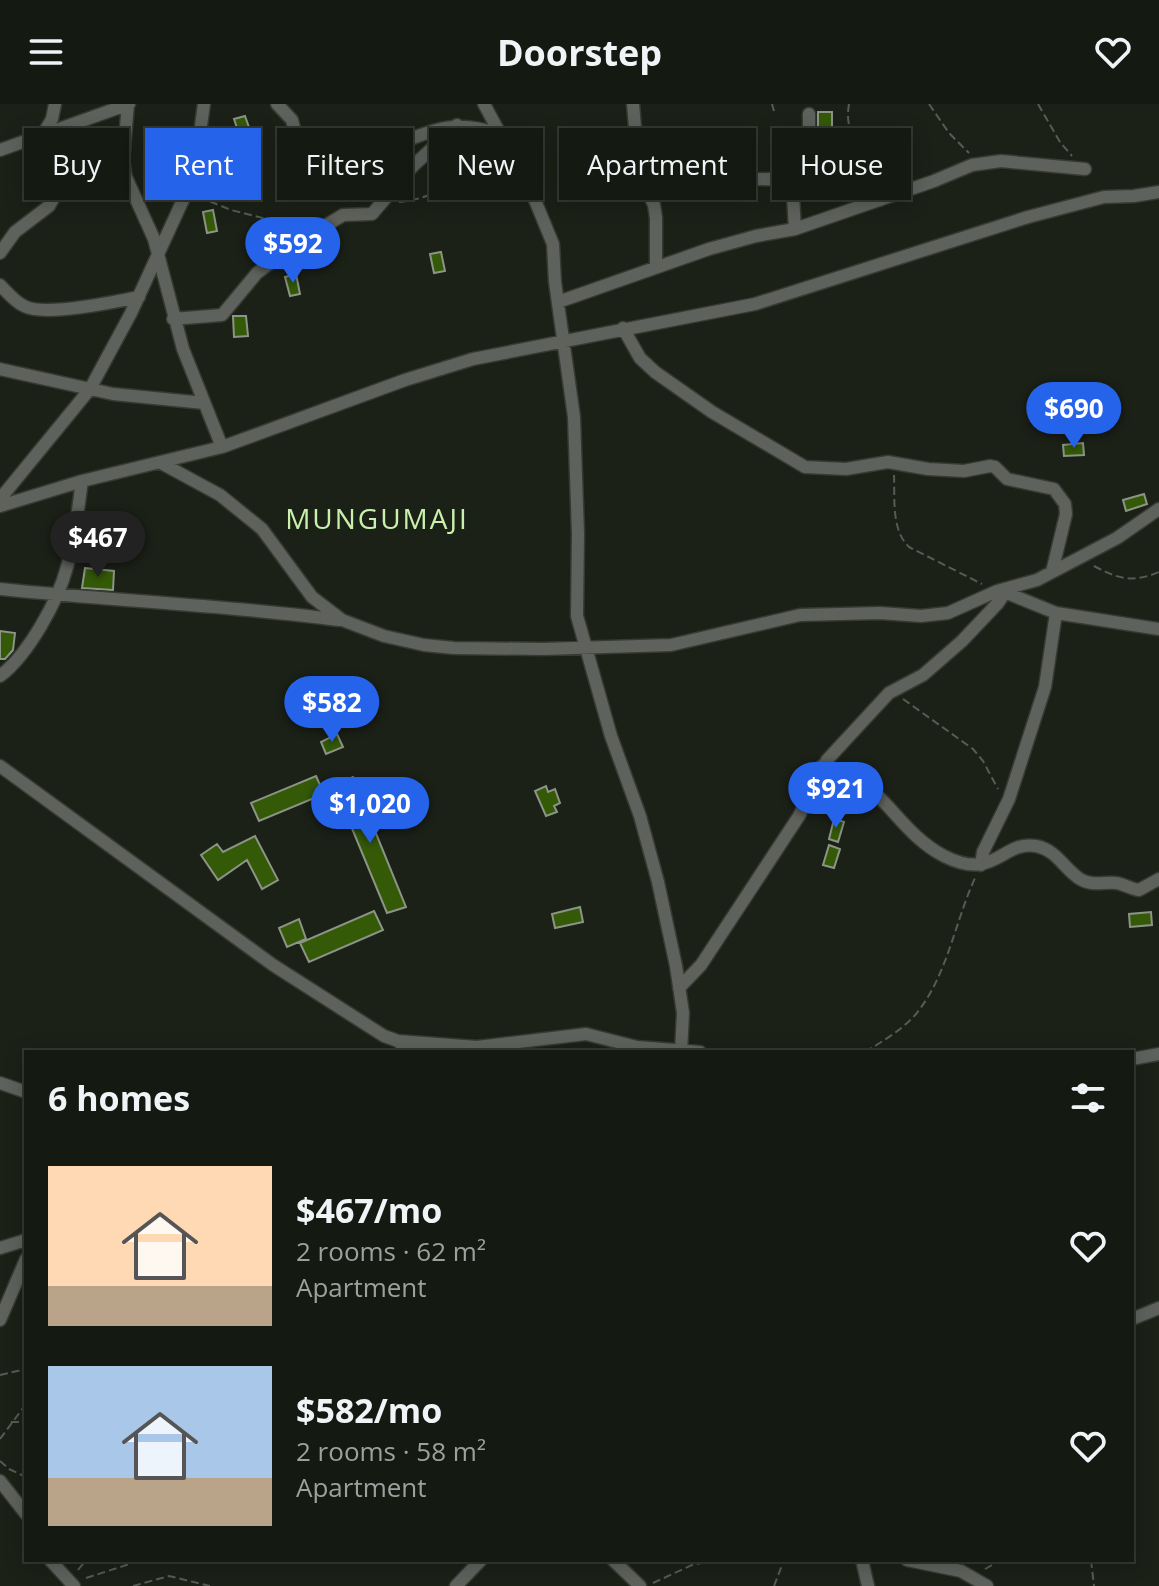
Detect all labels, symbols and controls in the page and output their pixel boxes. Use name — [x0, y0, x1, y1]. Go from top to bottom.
text: Doorstep — [497, 28, 662, 77]
icon: menu — [24, 30, 68, 74]
icon: heart — [1091, 30, 1135, 74]
chip: Buy — [24, 128, 129, 200]
chip: Rent — [145, 128, 261, 200]
chip: Filters — [277, 128, 413, 200]
chip: New — [429, 128, 543, 200]
chip: Apartment — [559, 128, 756, 200]
chip: House — [772, 128, 911, 200]
pin: $592 — [246, 217, 340, 285]
text: $592 — [263, 225, 323, 261]
pin: $690 — [1027, 382, 1121, 450]
text: $690 — [1044, 390, 1104, 426]
district label: MUNGUMAJI — [285, 499, 469, 537]
pin: $467 — [51, 511, 145, 579]
text: $467 — [68, 519, 128, 555]
pin: $582 — [285, 676, 379, 744]
text: $582 — [302, 684, 362, 720]
pin: $921 — [789, 762, 883, 830]
text: $921 — [806, 770, 866, 806]
pin: $1,020 — [305, 777, 435, 845]
text: $1,020 — [329, 785, 411, 821]
text: 6 homes — [48, 1075, 190, 1121]
icon: filters — [1066, 1076, 1110, 1120]
text: $467/mo — [296, 1187, 442, 1233]
icon: home — [112, 1198, 208, 1294]
icon: heart — [1066, 1224, 1110, 1268]
text: 2 rooms · 62 m² — [296, 1233, 486, 1269]
text: Apartment — [296, 1269, 427, 1305]
text: $582/mo — [296, 1387, 442, 1433]
icon: home — [112, 1398, 208, 1494]
icon: heart — [1066, 1424, 1110, 1468]
text: 2 rooms · 58 m² — [296, 1433, 486, 1469]
text: Apartment — [296, 1469, 427, 1505]

